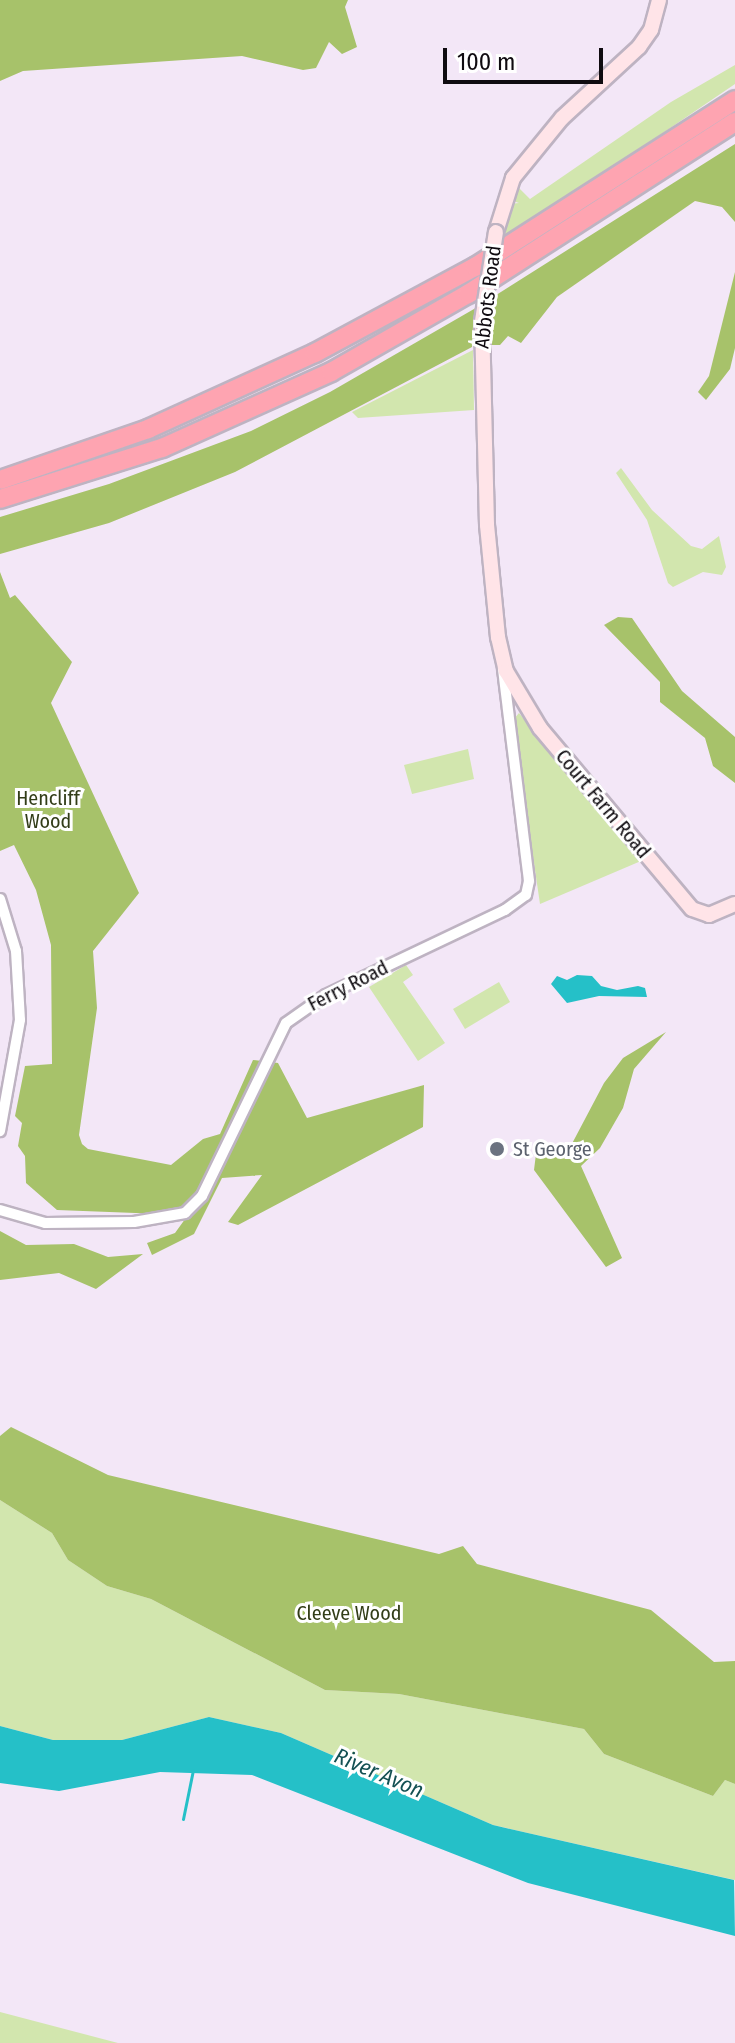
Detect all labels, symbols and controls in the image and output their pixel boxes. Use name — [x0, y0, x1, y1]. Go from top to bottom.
scale bar — [447, 32, 607, 82]
text: 100 m — [457, 48, 515, 76]
street label: Abbots Road — [470, 244, 506, 350]
street label: Court Farm Road — [550, 745, 656, 863]
park label: Hencliff Wood — [16, 787, 80, 834]
street label: Ferry Road — [304, 956, 392, 1016]
place label: St George — [513, 1137, 592, 1161]
marker: St George — [488, 1140, 506, 1158]
park label: Cleeve Wood — [297, 1601, 401, 1625]
water label: River Avon — [330, 1742, 428, 1804]

